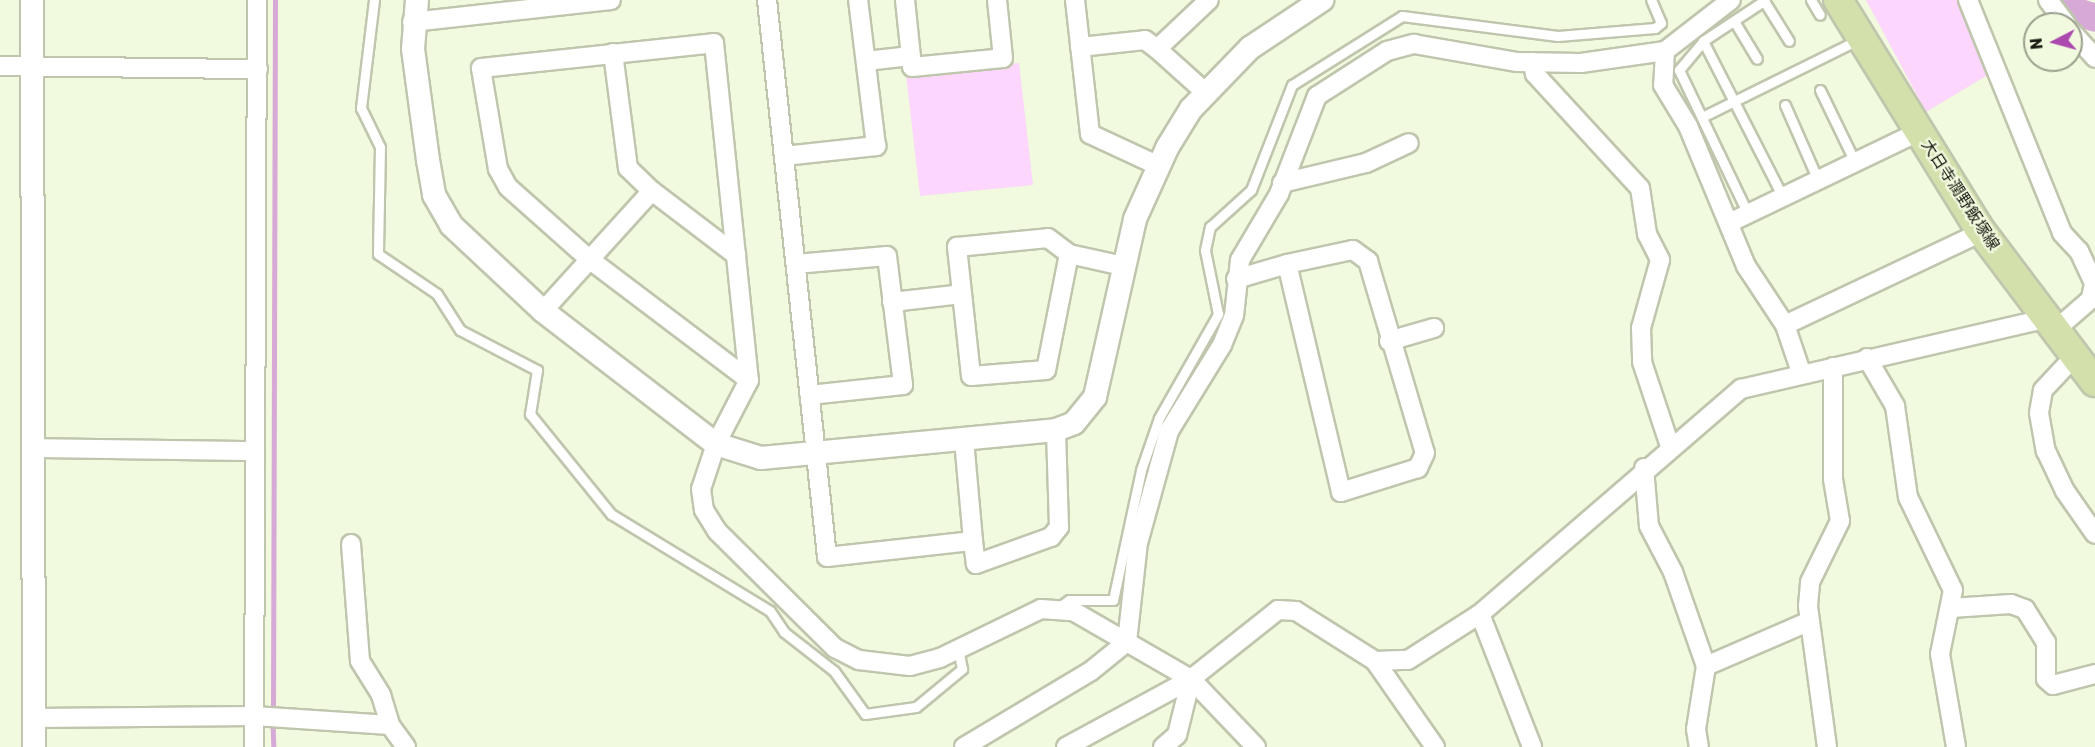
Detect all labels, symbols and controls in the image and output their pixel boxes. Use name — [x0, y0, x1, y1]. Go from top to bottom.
north arrow — [2023, 12, 2083, 72]
text: N — [2027, 37, 2047, 50]
street label: 大日寺潤野飯塚線 — [1917, 136, 2003, 254]

